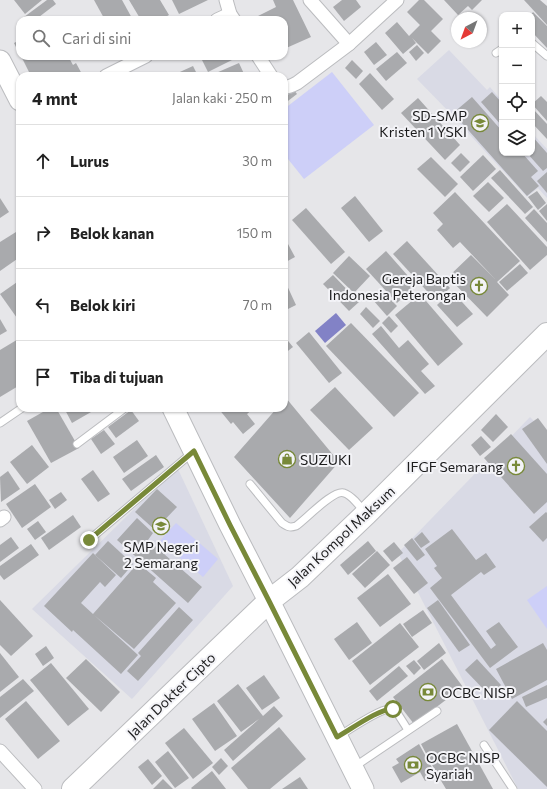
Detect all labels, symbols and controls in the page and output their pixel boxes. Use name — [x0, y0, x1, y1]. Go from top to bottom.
north arrow — [451, 12, 487, 48]
map controls — [499, 12, 535, 156]
button: + — [499, 12, 535, 48]
search box — [16, 16, 288, 60]
icon: search — [30, 27, 52, 49]
text: Cari di sini — [62, 29, 131, 47]
button: − — [499, 48, 535, 84]
button: locate — [499, 84, 535, 120]
text: 4 mnt — [32, 88, 78, 109]
text: Jalan kaki · 250 m — [172, 90, 272, 106]
place label: SD-SMP Kristen 1 YSKI — [379, 107, 467, 140]
school or university icon: SD-SMP Kristen 1 YSKI — [470, 113, 490, 133]
button: layers — [499, 120, 535, 156]
icon: ahead — [32, 150, 54, 172]
text: Lurus — [70, 152, 109, 170]
text: 30 m — [242, 153, 272, 169]
icon: right — [32, 222, 54, 244]
text: Belok kanan — [70, 224, 154, 242]
text: 150 m — [237, 225, 272, 241]
place label: Gereja Baptis Indonesia Peterongan — [329, 270, 466, 303]
church icon: Gereja Baptis Indonesia Peterongan — [469, 276, 489, 296]
icon: left — [32, 294, 54, 316]
text: Belok kiri — [70, 296, 136, 314]
text: 70 m — [243, 297, 272, 313]
icon: arrive — [32, 366, 54, 388]
text: Tiba di tujuan — [70, 368, 164, 386]
shop icon: SUZUKI — [277, 449, 297, 469]
place label: SUZUKI — [300, 451, 351, 468]
church icon: IFGF Semarang — [506, 456, 526, 476]
place label: IFGF Semarang — [407, 458, 503, 475]
street label: Jalan Kompol Maksum — [284, 482, 398, 590]
school or university icon: SMP Negeri 2 Semarang — [151, 516, 171, 536]
route end — [80, 531, 98, 549]
place label: SMP Negeri 2 Semarang — [123, 538, 199, 571]
street label: Jalan Dokter Cipto — [123, 649, 219, 741]
bank icon: OCBC NISP — [418, 682, 438, 702]
place label: OCBC NISP — [441, 684, 515, 701]
route start — [384, 700, 402, 718]
place label: OCBC NISP Syariah — [426, 749, 500, 782]
bank icon: OCBC NISP Syariah — [403, 755, 423, 775]

